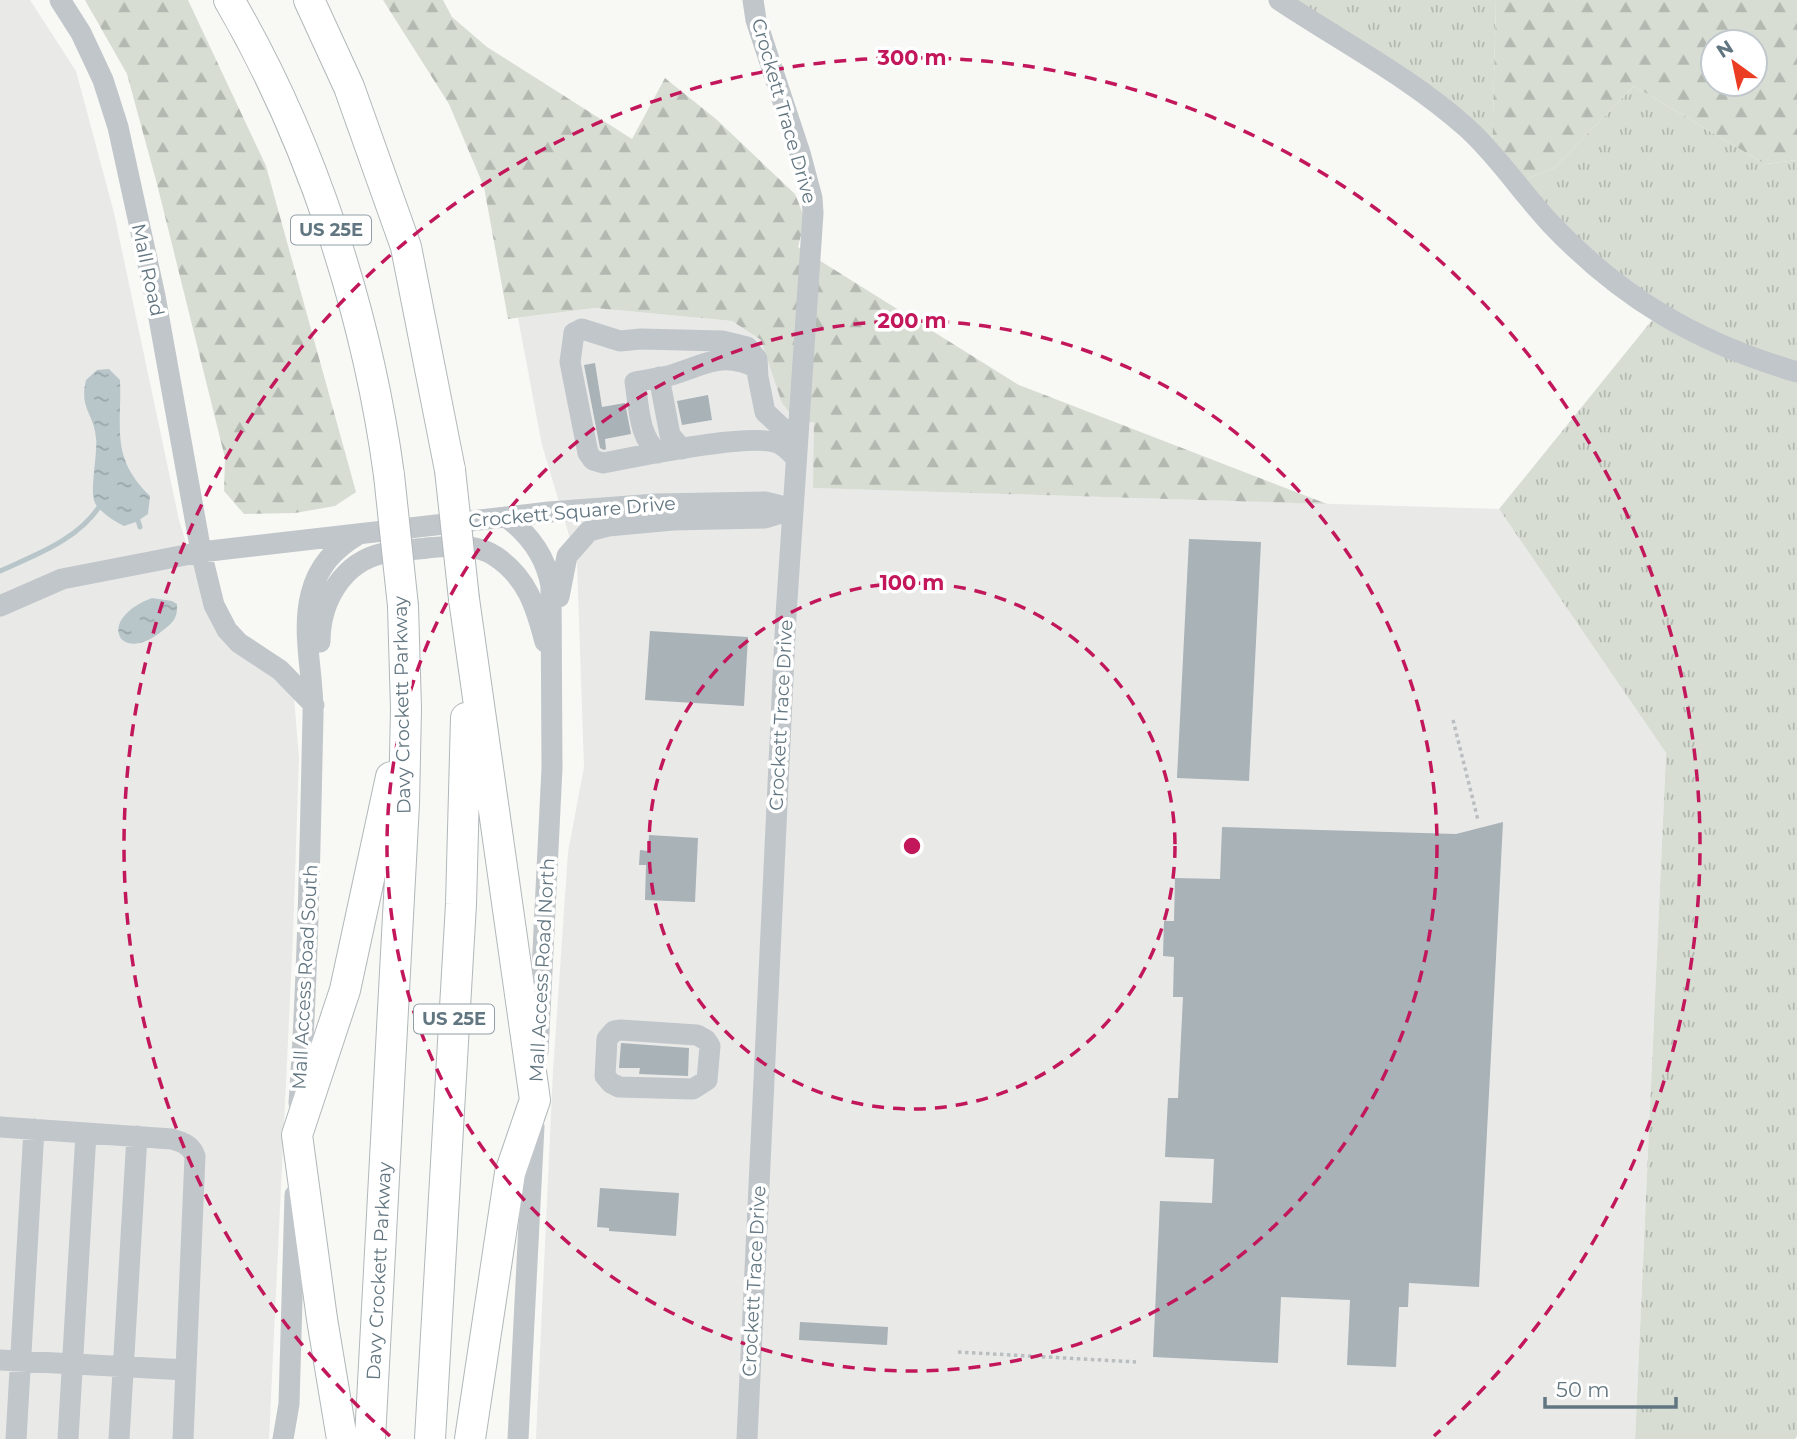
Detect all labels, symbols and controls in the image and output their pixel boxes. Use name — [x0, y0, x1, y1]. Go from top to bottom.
street label: Crockett Trace Drive — [747, 16, 821, 206]
north arrow — [1699, 28, 1769, 98]
text: N — [1712, 35, 1738, 63]
text: 300 m — [877, 45, 946, 70]
road number: US 25E — [291, 215, 371, 244]
street label: Mall Road — [127, 222, 169, 318]
text: 200 m — [878, 308, 946, 333]
street label: Crockett Square Drive — [467, 491, 677, 533]
text: 100 m — [880, 570, 944, 595]
street label: Davy Crockett Parkway — [389, 595, 415, 814]
street label: Crockett Trace Drive — [765, 619, 797, 811]
centre of rings — [900, 834, 924, 858]
street label: Mall Access Road North — [525, 857, 559, 1083]
street label: Mall Access Road South — [288, 864, 322, 1090]
road number: US 25E — [414, 1004, 494, 1034]
street label: Davy Crockett Parkway — [362, 1161, 396, 1381]
street label: Crockett Trace Drive — [738, 1185, 770, 1377]
scale bar — [1545, 1366, 1676, 1410]
text: 50 m — [1556, 1377, 1610, 1402]

